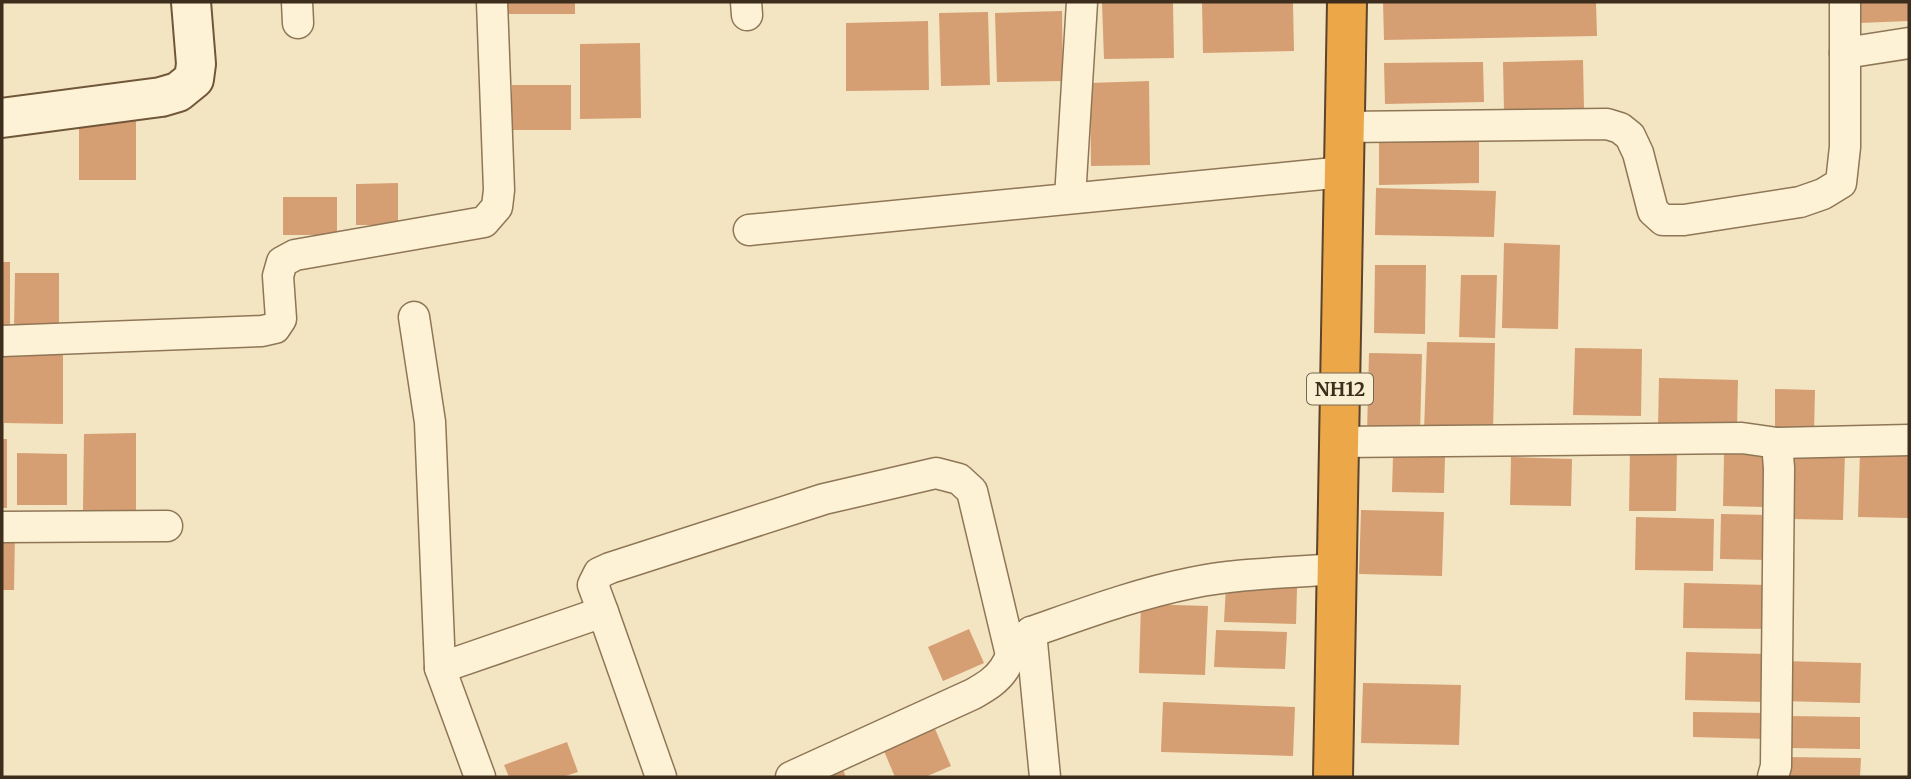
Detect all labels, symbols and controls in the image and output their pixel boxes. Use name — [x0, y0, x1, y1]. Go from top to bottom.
road number: NH12 — [1307, 374, 1373, 404]

